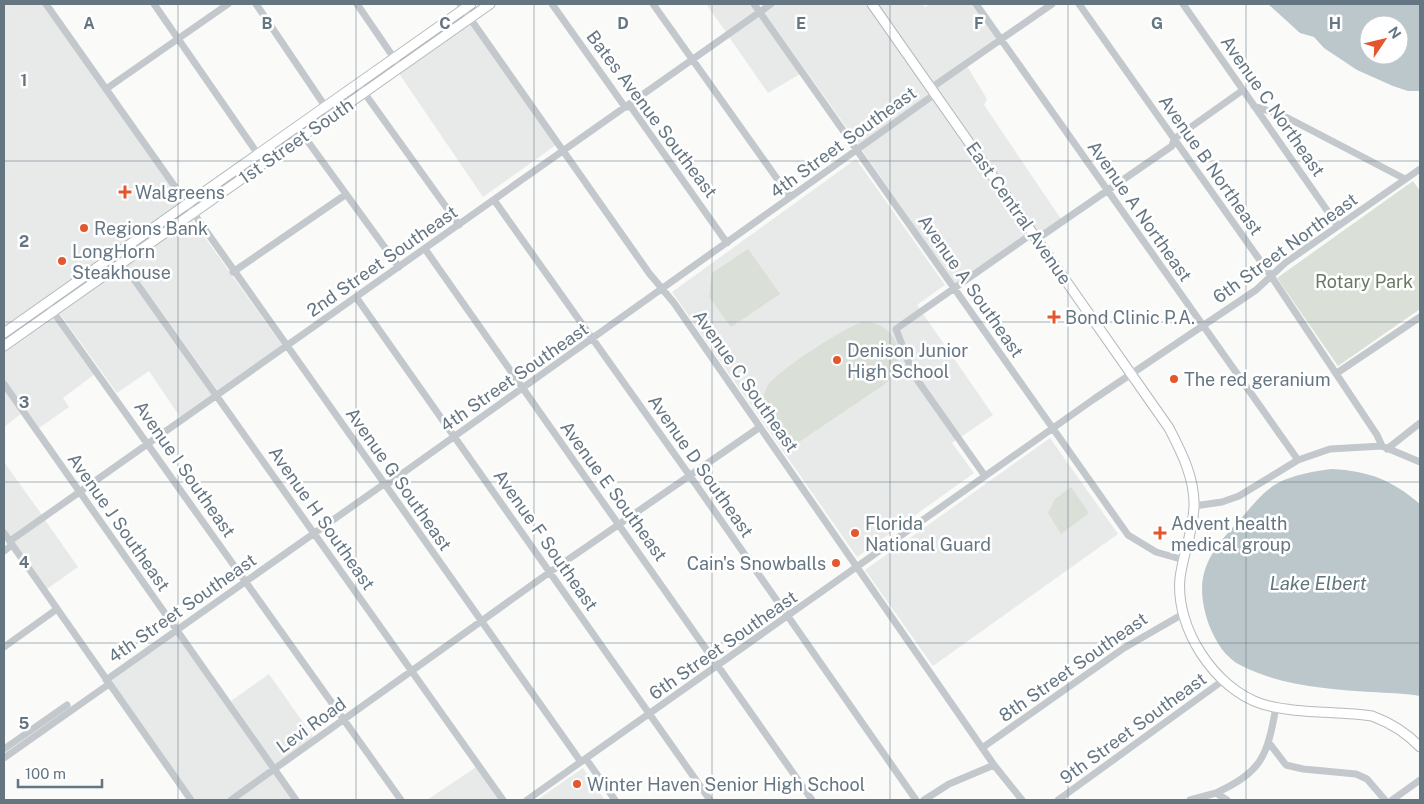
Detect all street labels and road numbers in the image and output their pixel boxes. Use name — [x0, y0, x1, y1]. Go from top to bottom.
street label: Bates Avenue Southeast — [582, 26, 722, 202]
street label: Avenue C Northeast — [1217, 32, 1329, 180]
street label: 4th Street Southeast — [766, 82, 920, 202]
street label: Avenue B Northeast — [1155, 91, 1267, 239]
street label: 1st Street South — [235, 94, 357, 188]
street label: Avenue A Northeast — [1084, 137, 1196, 285]
street label: East Central Avenue — [962, 138, 1076, 288]
street label: 6th Street Northeast — [1209, 189, 1361, 307]
street label: 2nd Street Southeast — [303, 201, 461, 321]
street label: Avenue A Southeast — [914, 211, 1028, 361]
street label: Avenue C Southeast — [689, 306, 803, 456]
street label: 4th Street Southeast — [436, 318, 592, 436]
street label: Avenue D Southeast — [644, 391, 758, 541]
street label: Avenue I Southeast — [130, 397, 240, 541]
street label: Avenue G Southeast — [342, 404, 456, 554]
street label: Avenue E Southeast — [556, 417, 672, 565]
street label: Avenue H Southeast — [265, 442, 379, 594]
street label: Avenue J Southeast — [64, 449, 174, 595]
street label: Avenue F Southeast — [489, 466, 603, 614]
street label: 4th Street Southeast — [104, 549, 260, 667]
street label: 6th Street Southeast — [645, 586, 801, 704]
street label: 8th Street Southeast — [995, 608, 1151, 726]
street label: 9th Street Southeast — [1056, 668, 1210, 788]
street label: Levi Road — [272, 693, 350, 757]

